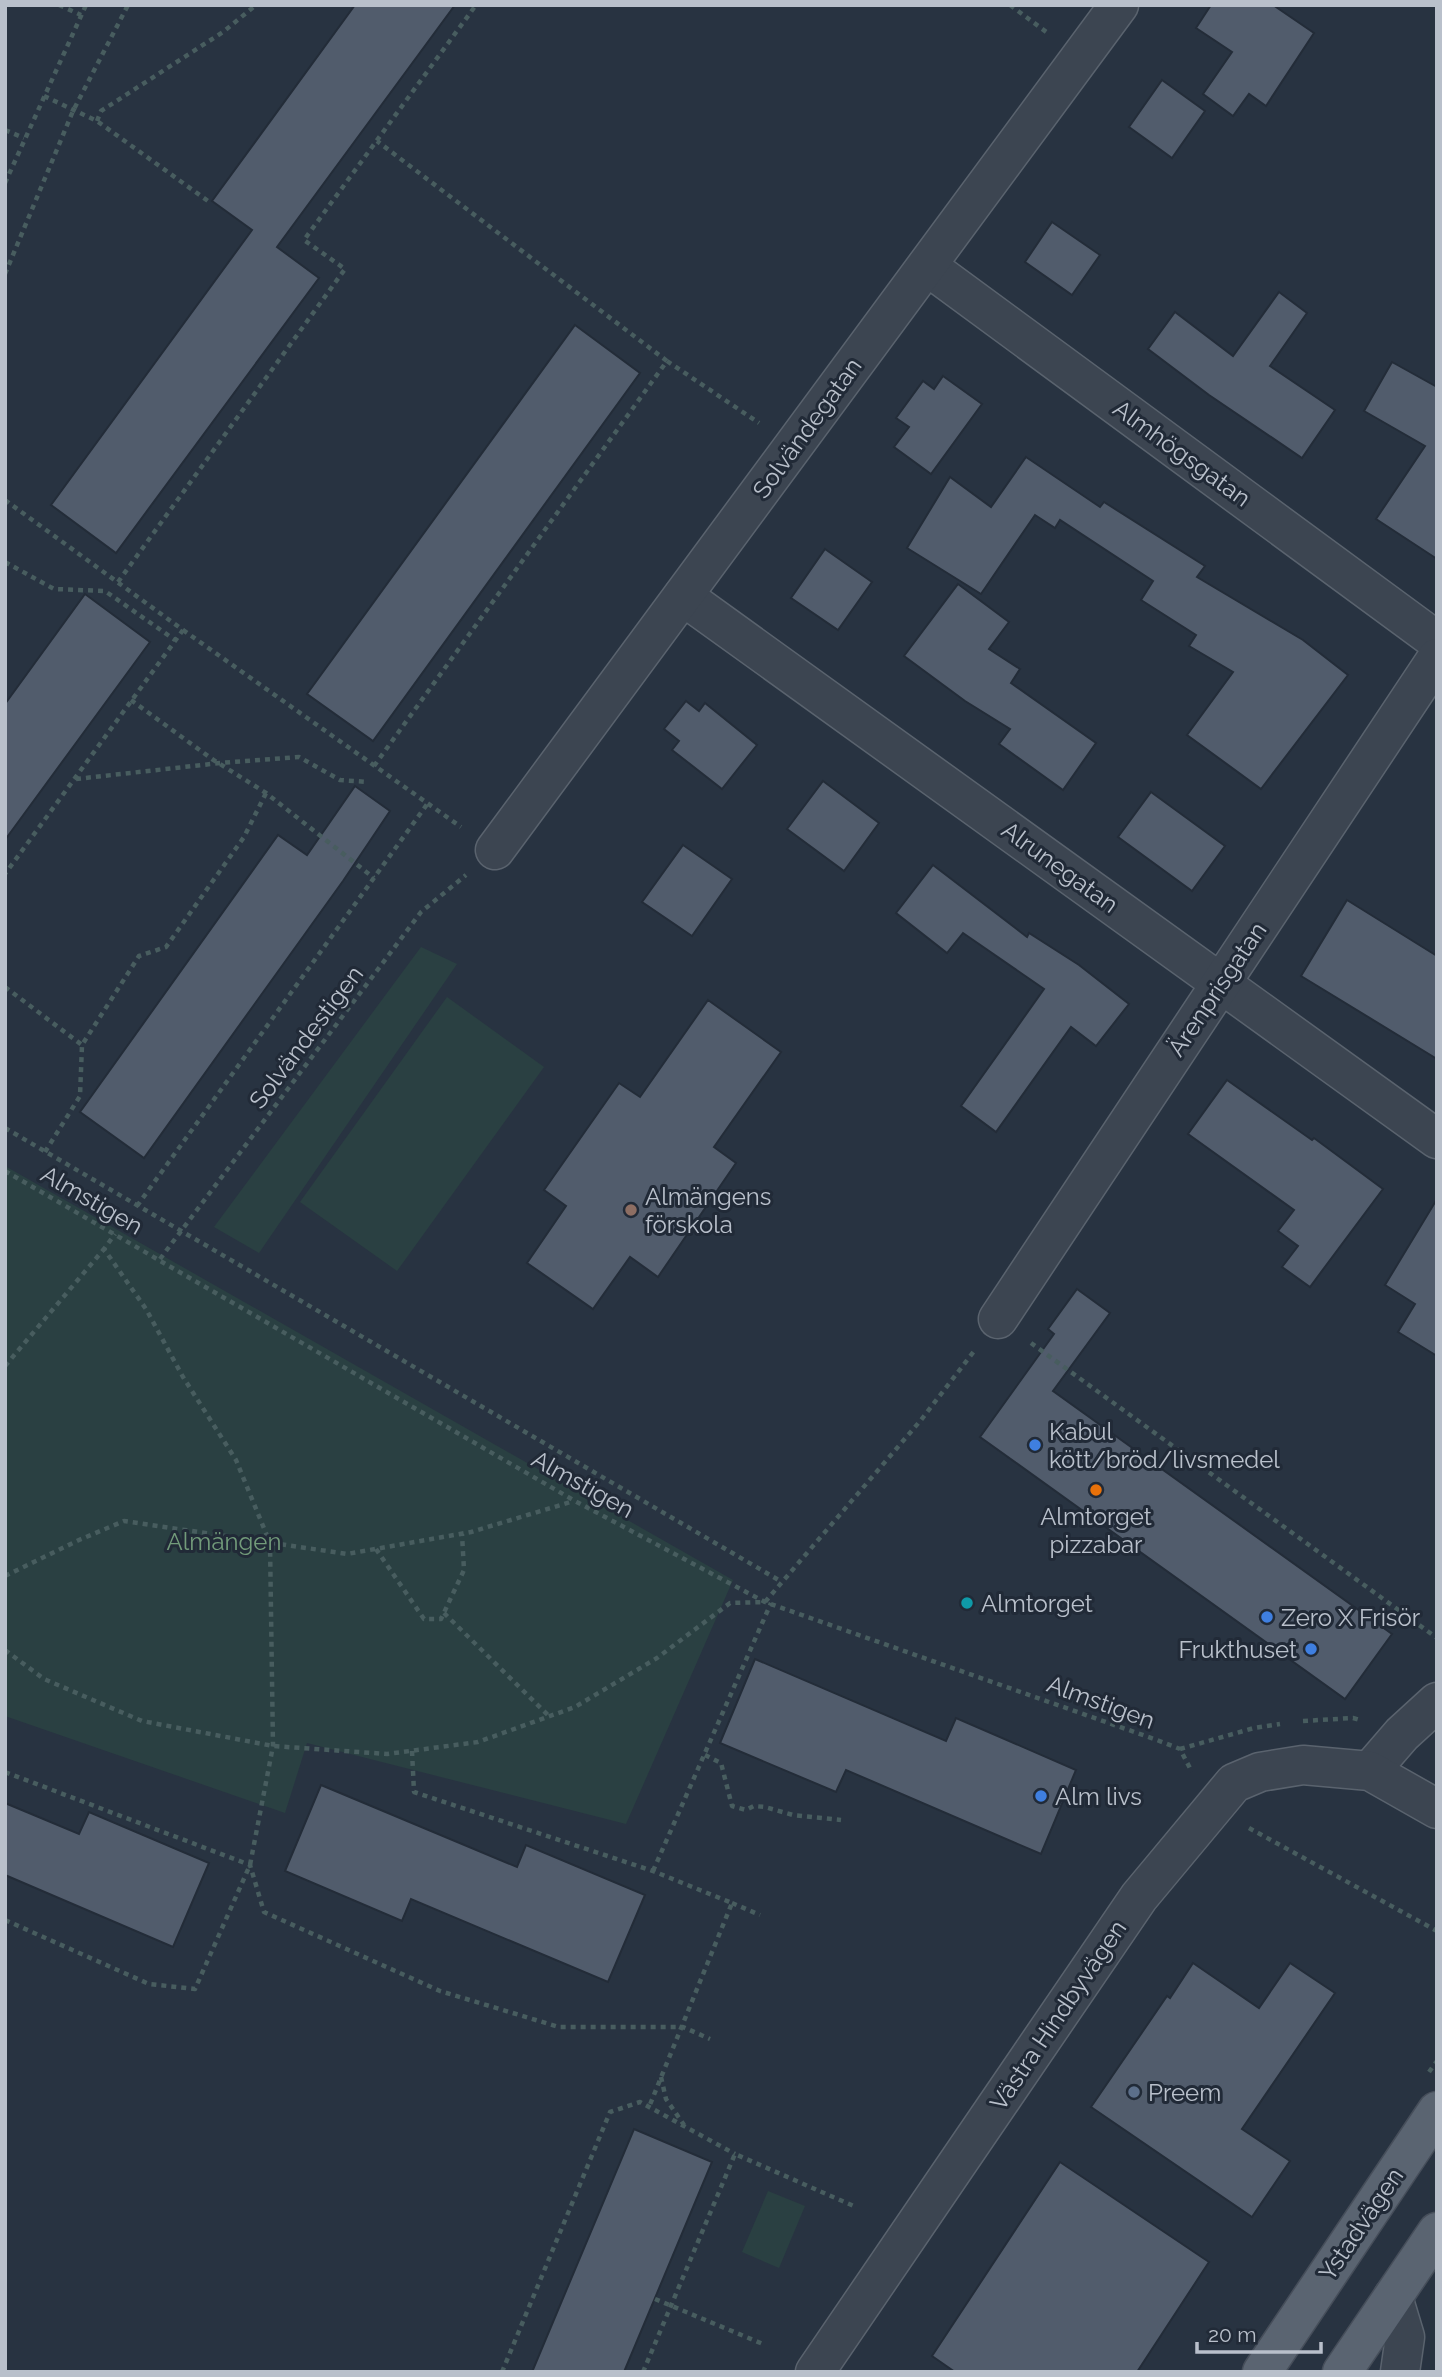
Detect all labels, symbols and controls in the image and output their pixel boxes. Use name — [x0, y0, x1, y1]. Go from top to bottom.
street label: Solvändegatan — [746, 352, 868, 504]
street label: Almhögsgatan — [1108, 394, 1256, 512]
street label: Alrunegatan — [996, 815, 1124, 919]
street label: Ärenprisgatan — [1162, 917, 1272, 1061]
street label: Solvändestigen — [243, 960, 369, 1114]
street label: Almstigen — [36, 1159, 148, 1241]
place label: Almängens förskola — [645, 1182, 771, 1239]
marker: Almängens förskola — [623, 1202, 639, 1218]
place label: Kabul kött/bröd/livsmedel — [1049, 1417, 1280, 1474]
marker: Kabul kött/bröd/livsmedel — [1027, 1437, 1043, 1453]
street label: Almstigen — [527, 1444, 639, 1524]
marker: Almtorget pizzabar — [1088, 1482, 1104, 1498]
place label: Almtorget pizzabar — [1040, 1502, 1152, 1559]
park label: Almängen — [167, 1527, 281, 1556]
place label: Almtorget — [981, 1589, 1093, 1618]
marker: Almtorget — [959, 1595, 975, 1611]
place label: Zero X Frisör — [1281, 1603, 1421, 1632]
marker: Zero X Frisör — [1259, 1609, 1275, 1625]
place label: Frukthuset — [1178, 1635, 1297, 1664]
marker: Frukthuset — [1303, 1641, 1319, 1657]
street label: Almstigen — [1043, 1669, 1159, 1735]
place label: Alm livs — [1055, 1782, 1142, 1811]
marker: Alm livs — [1033, 1788, 1049, 1804]
street label: Västra Hindbyvägen — [984, 1914, 1132, 2116]
place label: Preem — [1148, 2078, 1221, 2107]
marker: Preem — [1126, 2084, 1142, 2100]
street label: Ystadvägen — [1313, 2162, 1409, 2286]
scale bar — [1197, 2310, 1321, 2354]
text: 20 m — [1208, 2322, 1256, 2347]

